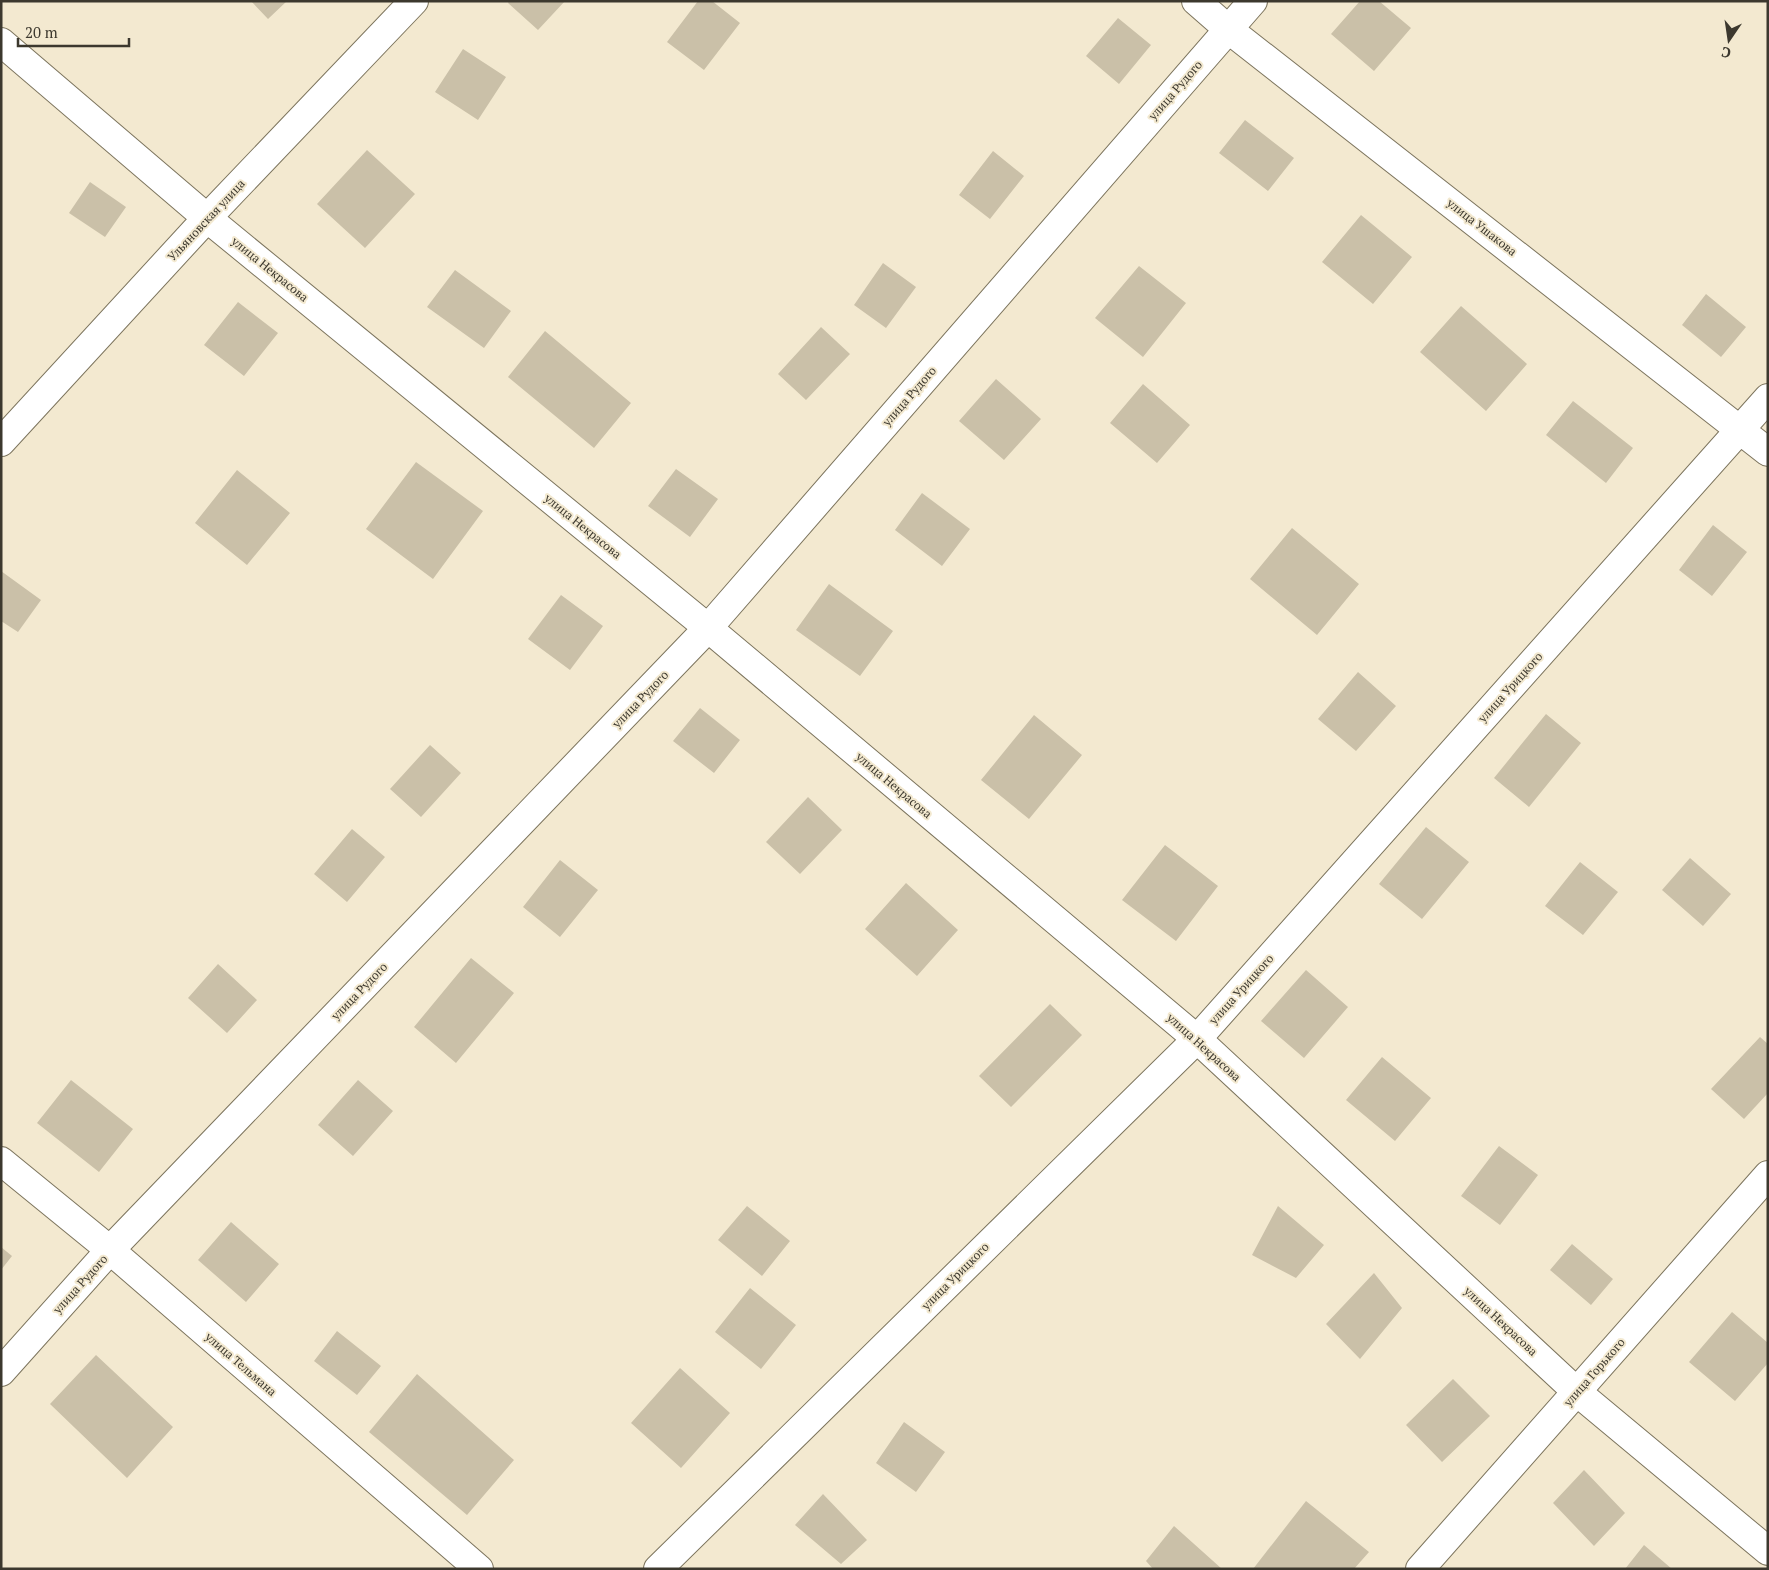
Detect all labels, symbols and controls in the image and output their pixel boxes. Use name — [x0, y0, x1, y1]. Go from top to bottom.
scale bar — [18, 15, 129, 47]
north arrow — [1704, 15, 1754, 65]
text: 20 m — [25, 22, 58, 42]
text: С — [1719, 43, 1733, 63]
street label: улица Рудого — [1144, 57, 1205, 124]
street label: Ульяновская улица — [164, 176, 248, 264]
street label: улица Ушакова — [1443, 195, 1520, 259]
street label: улица Некрасова — [228, 233, 311, 305]
street label: улица Рудого — [878, 363, 939, 430]
street label: улица Некрасова — [541, 490, 624, 562]
street label: улица Урицкого — [1474, 649, 1546, 726]
street label: улица Рудого — [608, 667, 671, 732]
street label: улица Некрасова — [852, 748, 935, 821]
street label: улица Урицкого — [1205, 951, 1277, 1028]
street label: улица Рудого — [327, 959, 390, 1024]
street label: улица Некрасова — [1163, 1009, 1244, 1084]
street label: улица Урицкого — [917, 1239, 992, 1314]
street label: улица Рудого — [49, 1251, 111, 1317]
street label: улица Некрасова — [1461, 1283, 1541, 1359]
street label: улица Тельмана — [202, 1328, 280, 1399]
street label: улица Горького — [1560, 1334, 1628, 1410]

